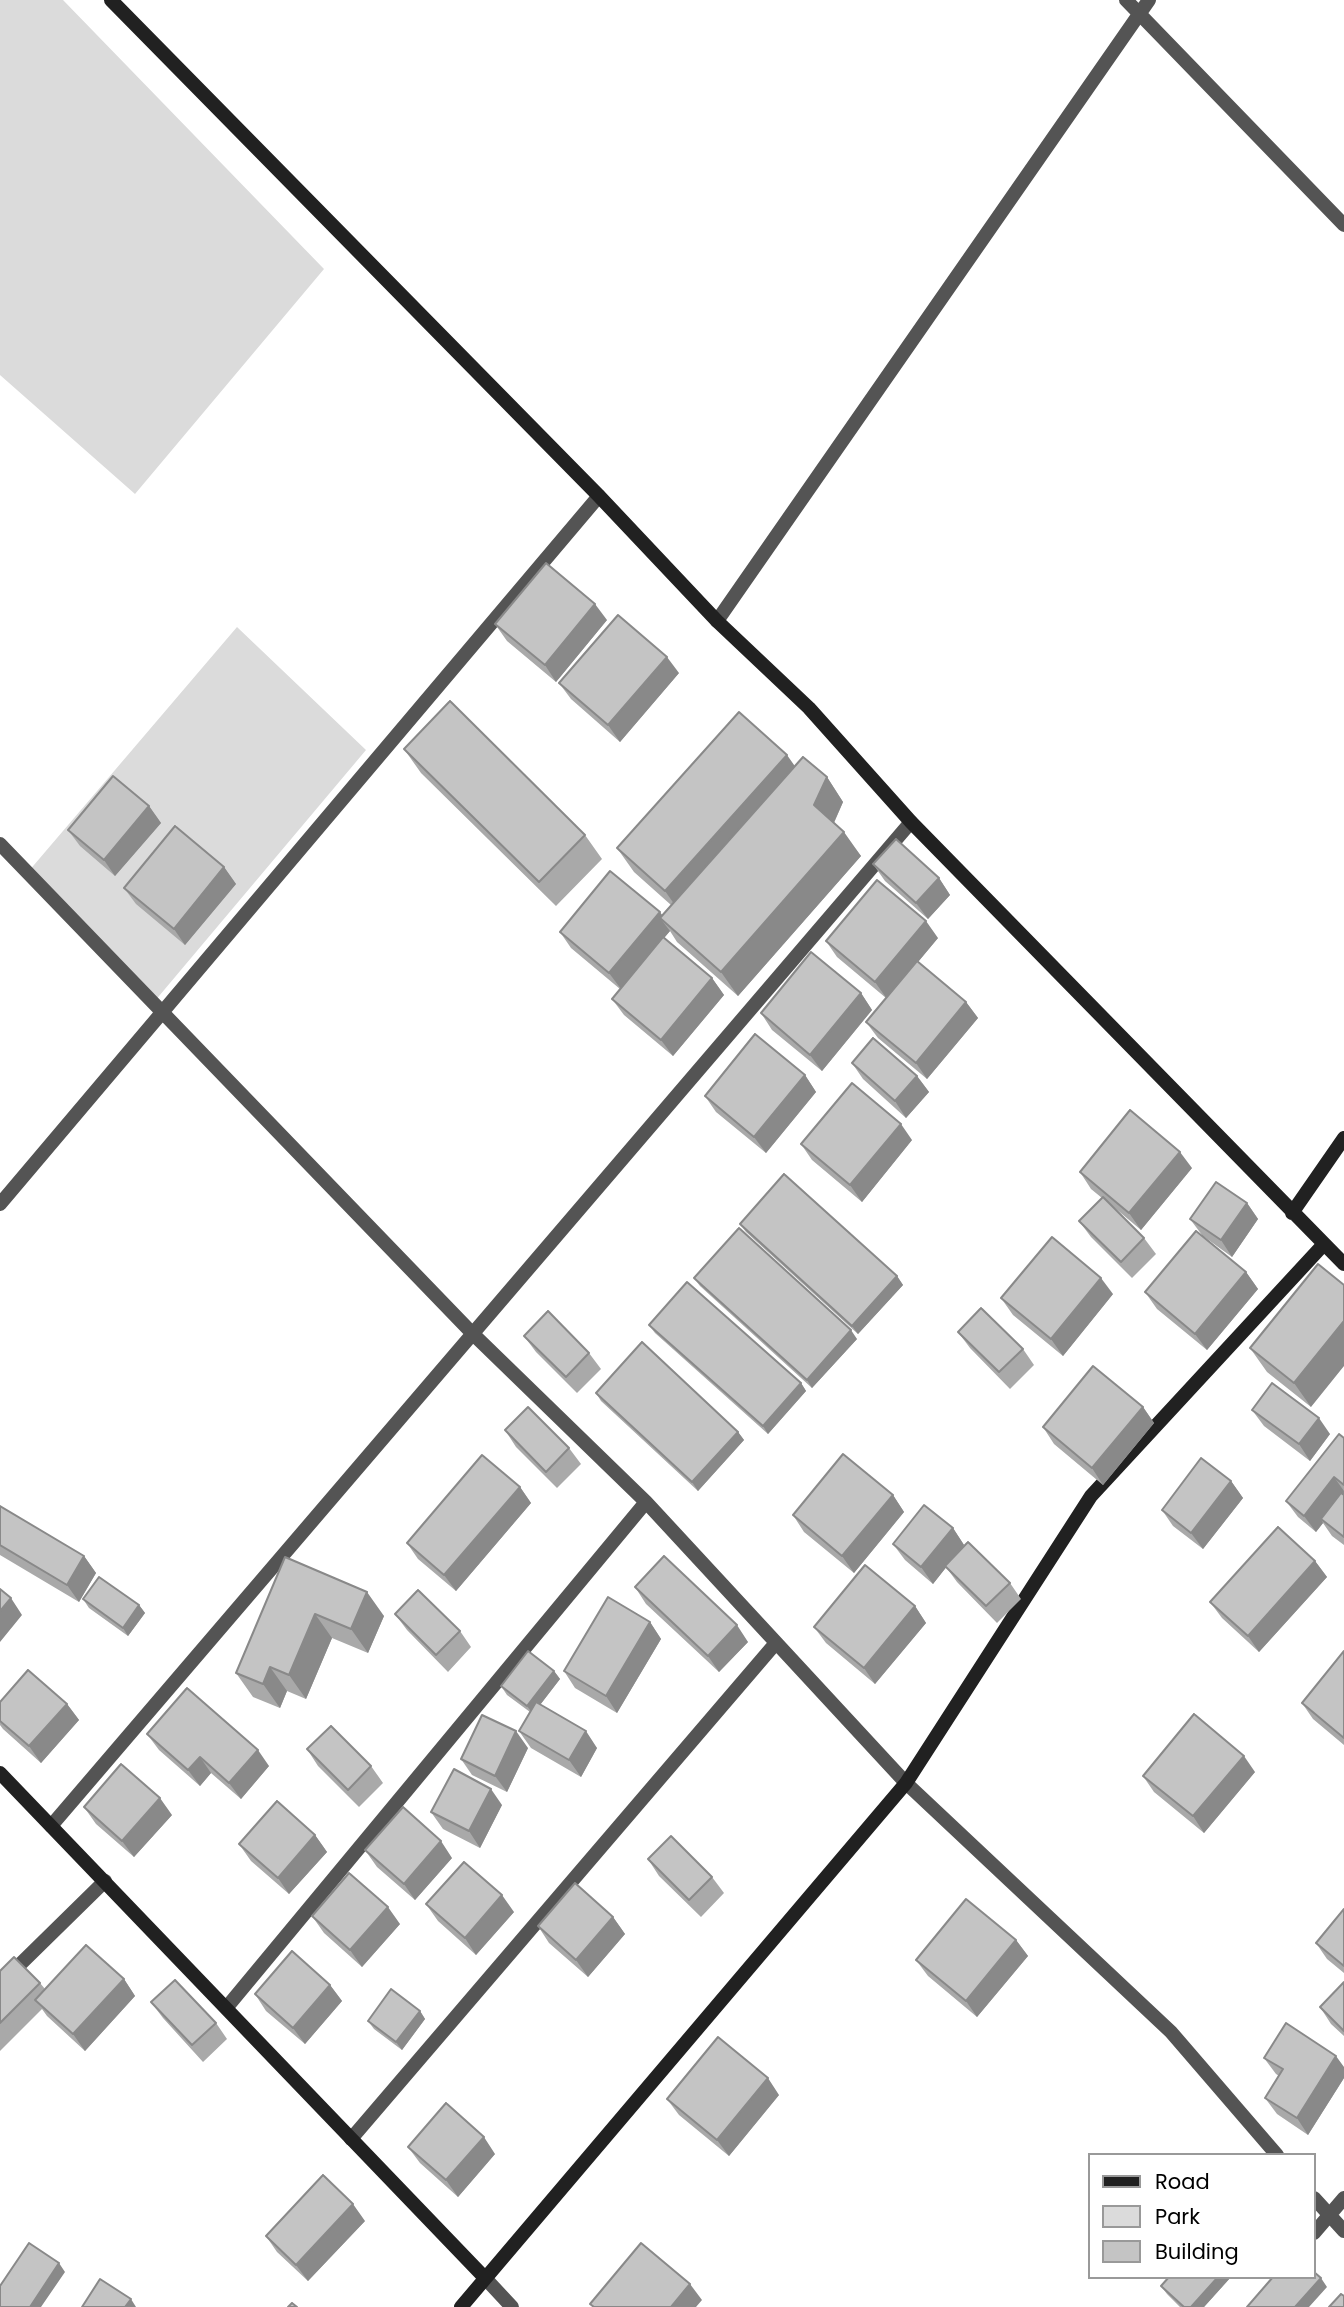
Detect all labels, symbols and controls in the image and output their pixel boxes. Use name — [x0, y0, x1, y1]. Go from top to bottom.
legend — [1088, 2153, 1316, 2279]
text: Road — [1155, 2167, 1210, 2196]
text: Park — [1155, 2202, 1200, 2231]
text: Building — [1155, 2237, 1239, 2266]

